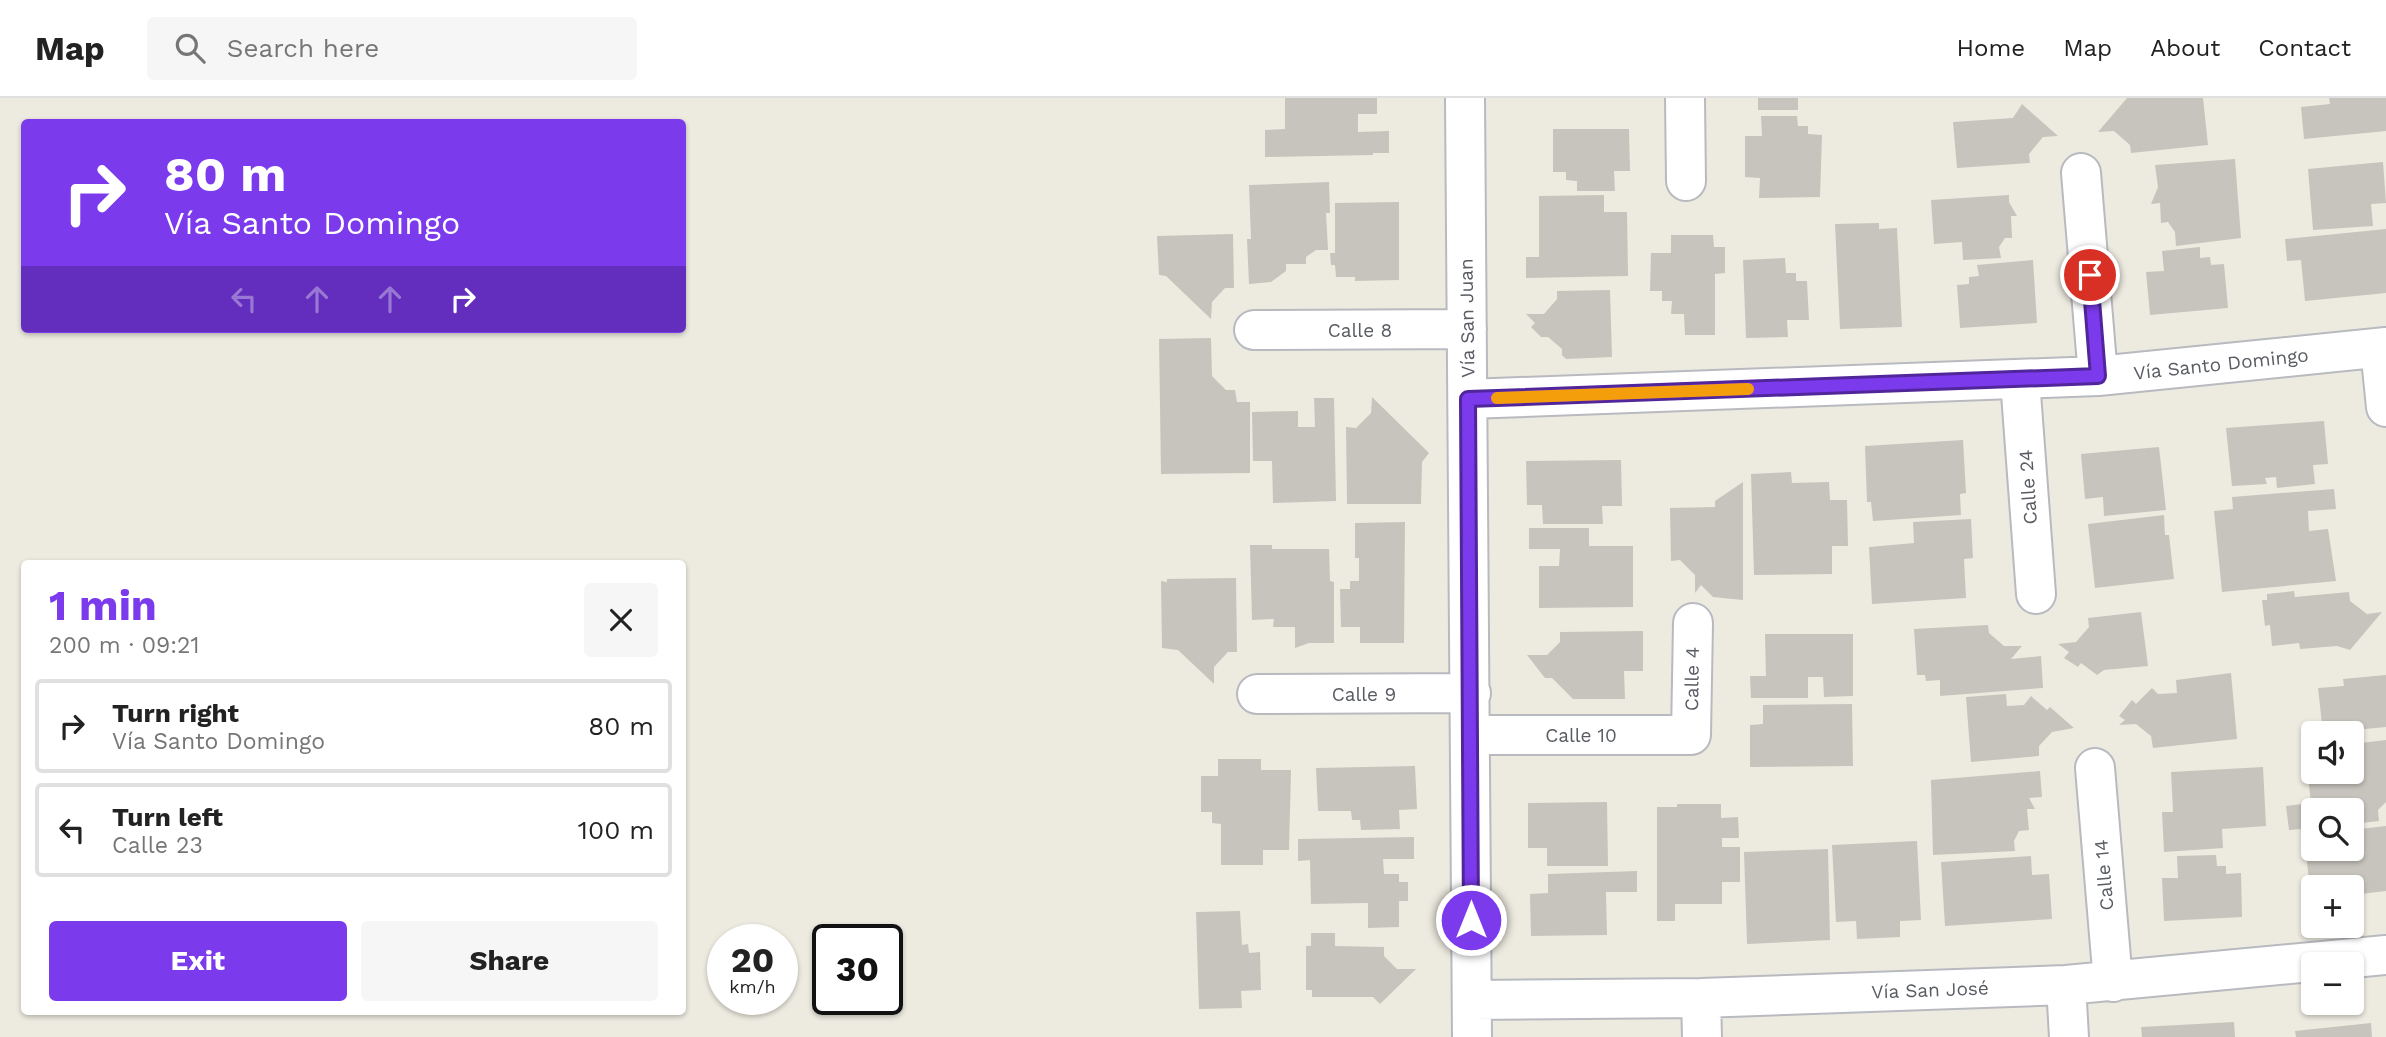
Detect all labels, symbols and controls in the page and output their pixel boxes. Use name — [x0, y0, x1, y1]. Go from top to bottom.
search box — [147, 17, 637, 80]
text: Map — [35, 29, 105, 68]
icon: search — [171, 29, 209, 67]
text: Search here — [227, 33, 379, 63]
text: Home — [1957, 34, 2025, 62]
text: Map — [2063, 34, 2112, 62]
text: About — [2150, 34, 2220, 62]
text: Contact — [2258, 34, 2351, 62]
text: 80 m — [164, 145, 286, 203]
icon: right — [49, 147, 140, 238]
text: Vía Santo Domingo — [164, 204, 460, 242]
pin — [2060, 245, 2120, 305]
icon: arrive — [2071, 256, 2109, 294]
street label: Vía San Juan — [1454, 258, 1480, 378]
icon: left — [225, 280, 263, 318]
icon: ahead — [298, 280, 336, 318]
icon: ahead — [371, 280, 409, 318]
icon: right — [444, 280, 482, 318]
street label: Calle 8 — [1328, 319, 1392, 342]
street label: Vía Santo Domingo — [2132, 343, 2310, 385]
street label: Calle 24 — [2014, 449, 2042, 525]
text: 1 min — [49, 581, 157, 630]
button: close — [584, 583, 658, 657]
text: 200 m · 09:21 — [49, 632, 199, 659]
street label: Calle 4 — [1680, 647, 1704, 711]
street label: Calle 9 — [1332, 683, 1396, 706]
text: Turn right — [112, 698, 239, 728]
icon: right — [53, 707, 91, 745]
text: 80 m — [588, 711, 654, 741]
map controls — [2301, 721, 2364, 1015]
button: sound — [2301, 721, 2364, 784]
street label: Calle 10 — [1545, 724, 1617, 747]
text: Vía Santo Domingo — [112, 728, 325, 755]
button: search — [2301, 798, 2364, 861]
text: Turn left — [112, 802, 223, 832]
icon: left — [53, 811, 91, 849]
text: 100 m — [578, 815, 654, 845]
text: Calle 23 — [112, 832, 203, 859]
street label: Calle 14 — [2089, 838, 2119, 912]
button: + — [2301, 875, 2364, 938]
position arrow — [1434, 883, 1508, 957]
button: Exit — [49, 921, 347, 1001]
button: Share — [361, 921, 658, 1001]
speed limit sign: 30 — [812, 924, 903, 1015]
text: 20 — [731, 939, 774, 981]
button: − — [2301, 952, 2364, 1015]
text: km/h — [729, 976, 776, 997]
street label: Vía San José — [1871, 976, 1989, 1004]

